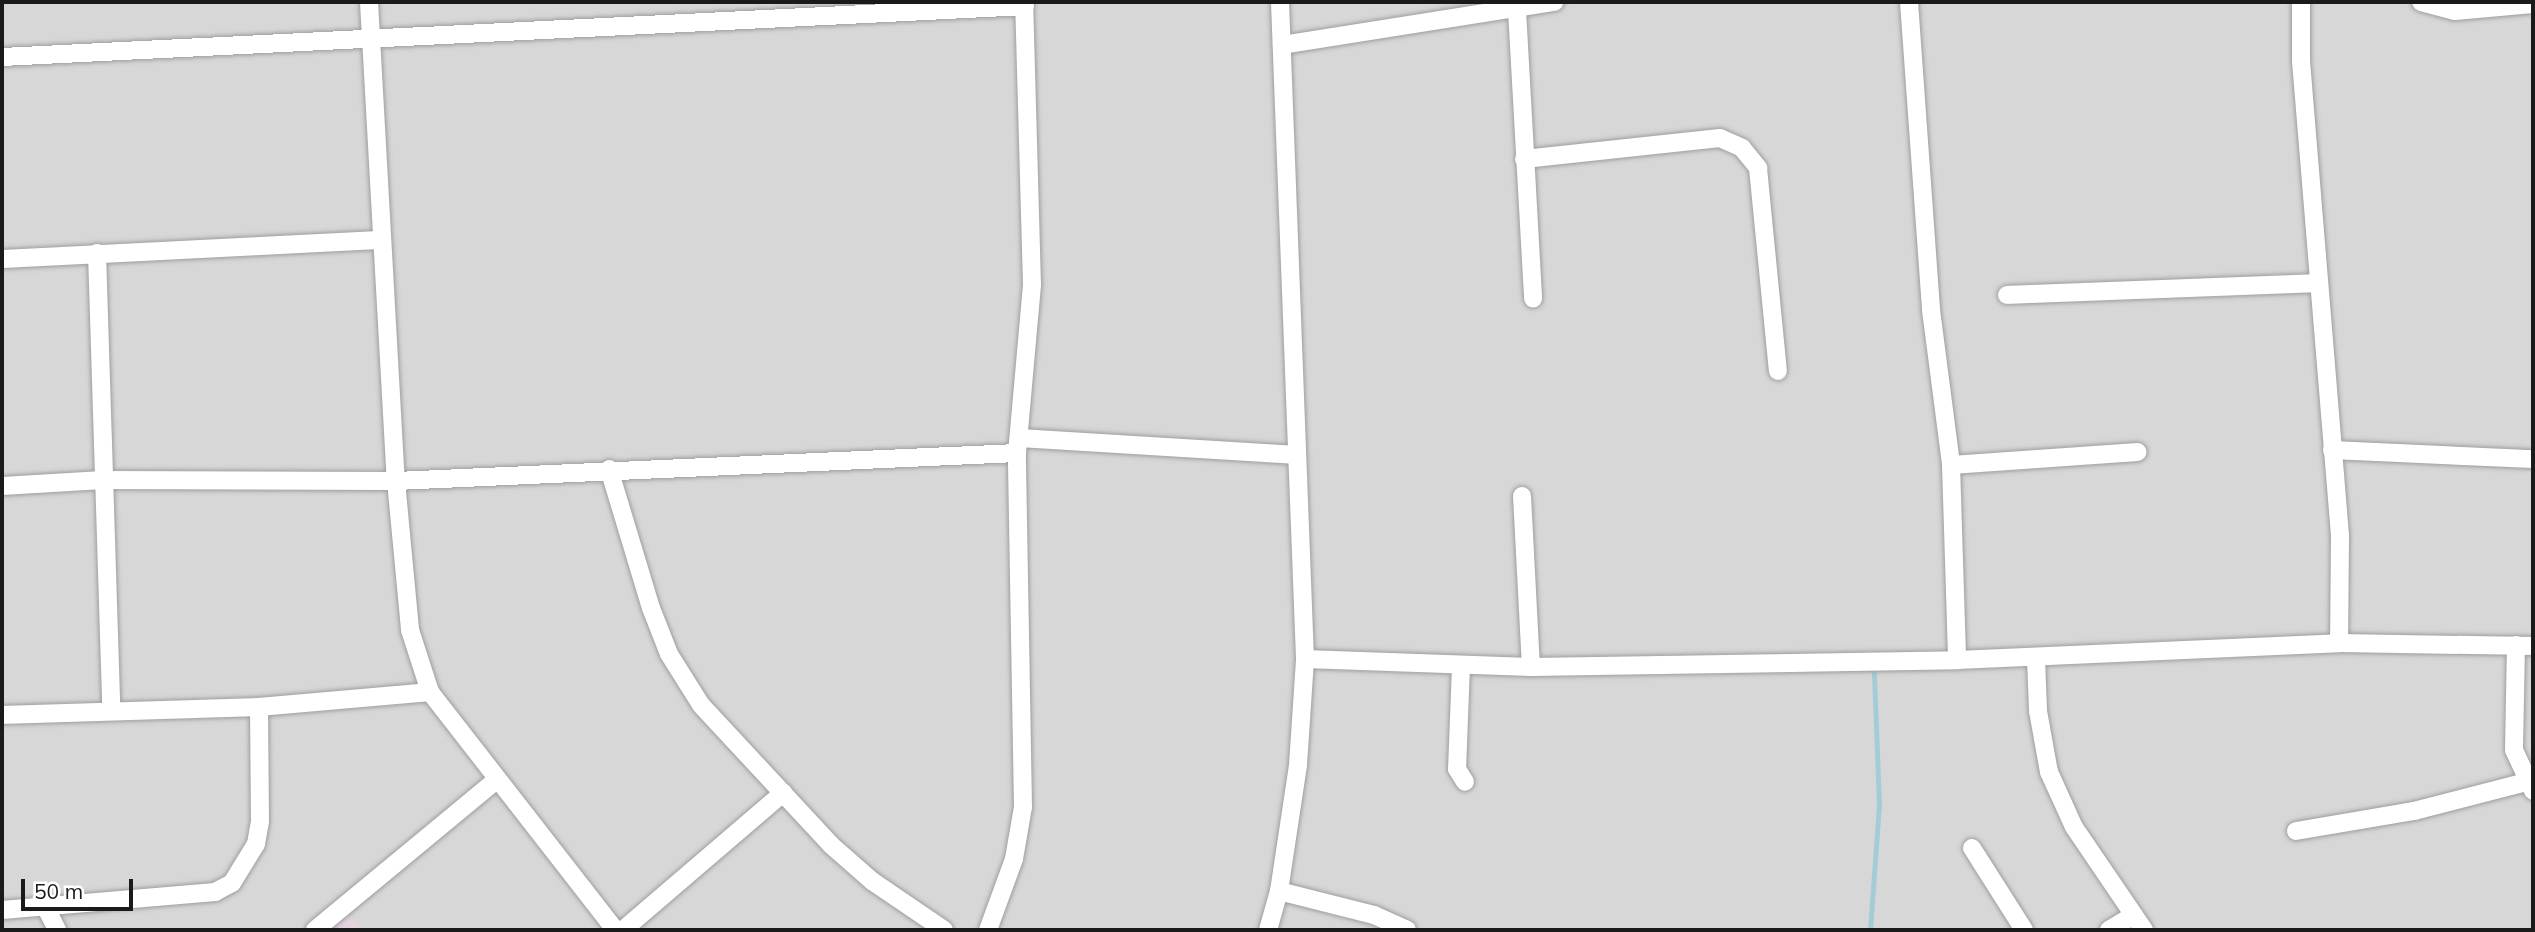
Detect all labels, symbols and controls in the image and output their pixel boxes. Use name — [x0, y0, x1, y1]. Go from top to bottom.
scale bar — [24, 866, 136, 910]
text: 50 m — [34, 878, 83, 904]

